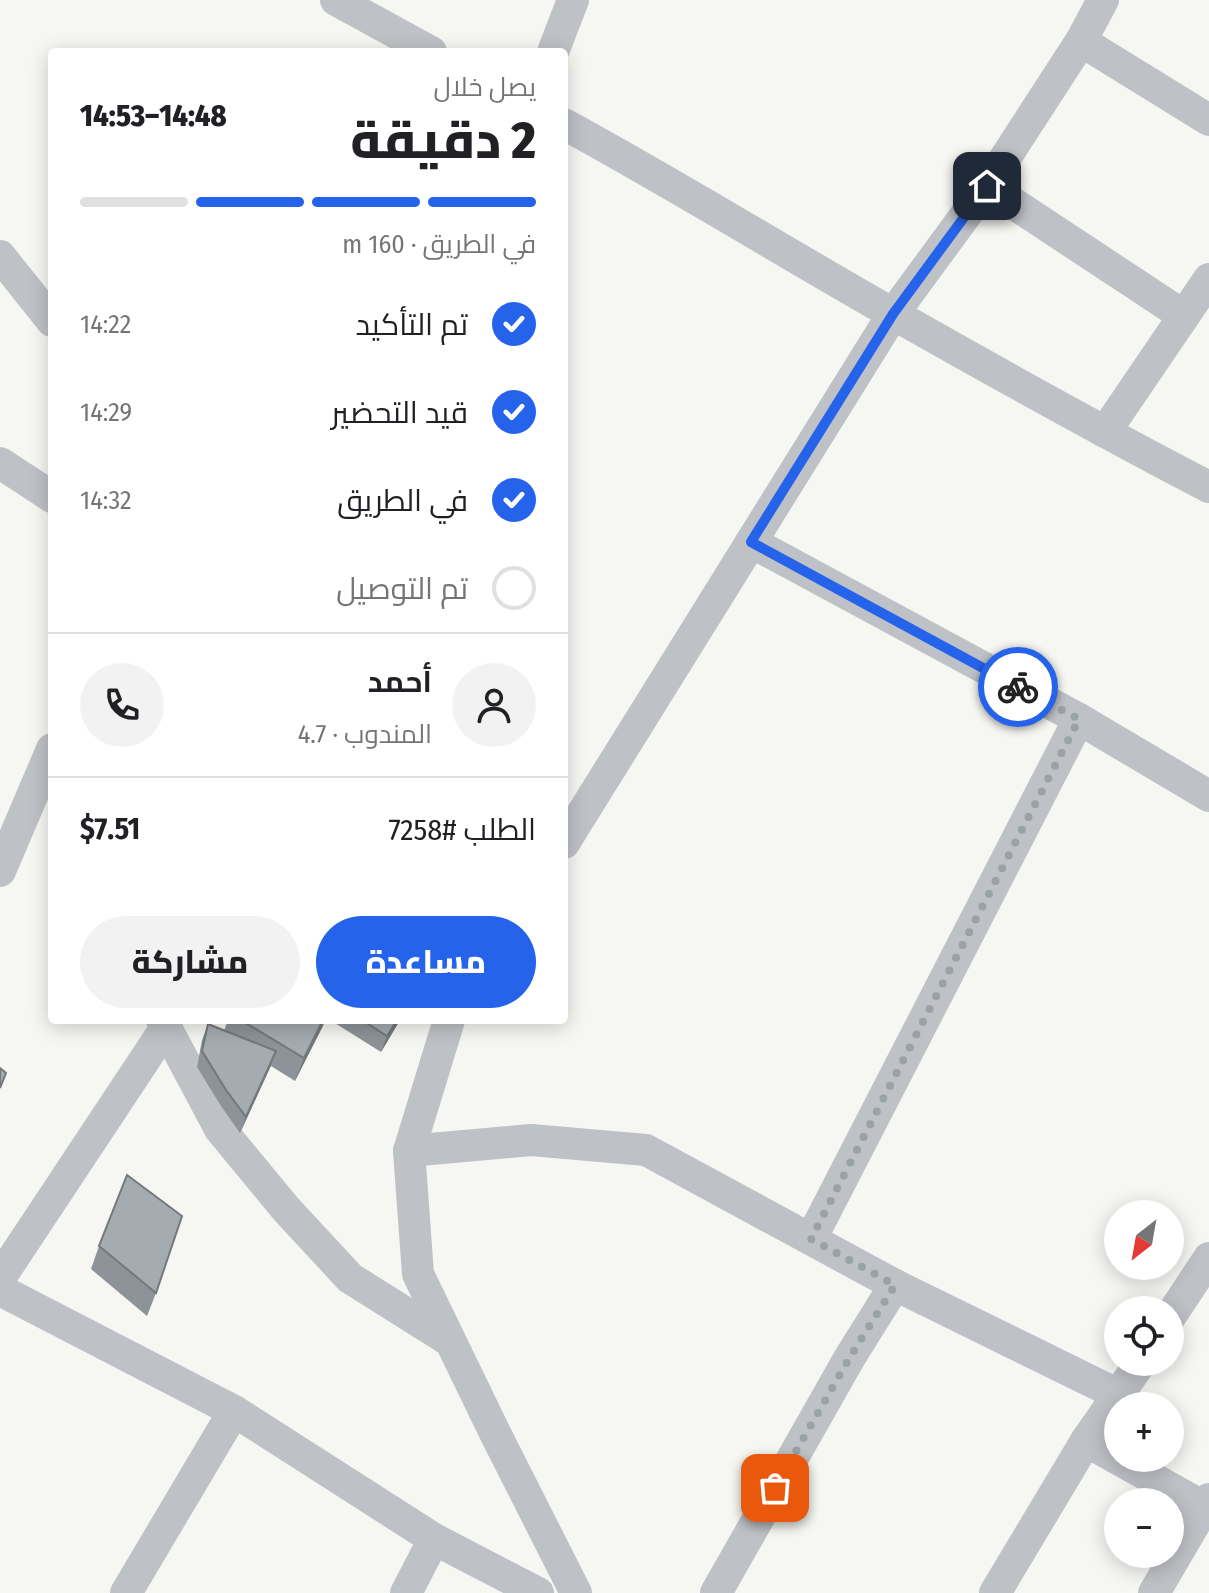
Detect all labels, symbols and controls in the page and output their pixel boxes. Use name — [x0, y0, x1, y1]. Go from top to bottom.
text: يصل خلال — [433, 72, 536, 103]
text: 14:48–14:53 — [80, 98, 227, 134]
text: 2 دقيقة — [350, 109, 536, 172]
pin — [953, 152, 1021, 220]
icon: home — [965, 164, 1009, 208]
text: في الطريق · 160 m — [342, 229, 536, 260]
icon: check — [492, 302, 536, 346]
text: تم التأكيد — [356, 307, 468, 343]
text: 14:22 — [80, 309, 131, 340]
icon: check — [492, 390, 536, 434]
text: قيد التحضير — [331, 395, 468, 431]
text: 14:29 — [80, 397, 132, 428]
icon: check — [492, 478, 536, 522]
text: في الطريق — [337, 483, 468, 519]
text: 14:32 — [80, 485, 131, 516]
text: تم التوصيل — [336, 571, 468, 607]
courier — [978, 647, 1058, 727]
button: phone — [80, 663, 164, 747]
button: person — [452, 663, 536, 747]
text: أحمد — [368, 664, 432, 700]
icon: bike — [996, 665, 1040, 709]
text: المندوب · 4.7 — [298, 719, 432, 750]
text: $7.51 — [80, 811, 140, 847]
text: الطلب #7258 — [388, 812, 536, 848]
button: مشاركة — [80, 916, 300, 1008]
button: مساعدة — [316, 916, 536, 1008]
north arrow — [1104, 1200, 1184, 1280]
map controls — [1104, 1200, 1184, 1568]
button: locate — [1104, 1296, 1184, 1376]
button: + — [1104, 1392, 1184, 1472]
pin — [741, 1454, 809, 1522]
icon: bag — [753, 1466, 797, 1510]
button: − — [1104, 1488, 1184, 1568]

